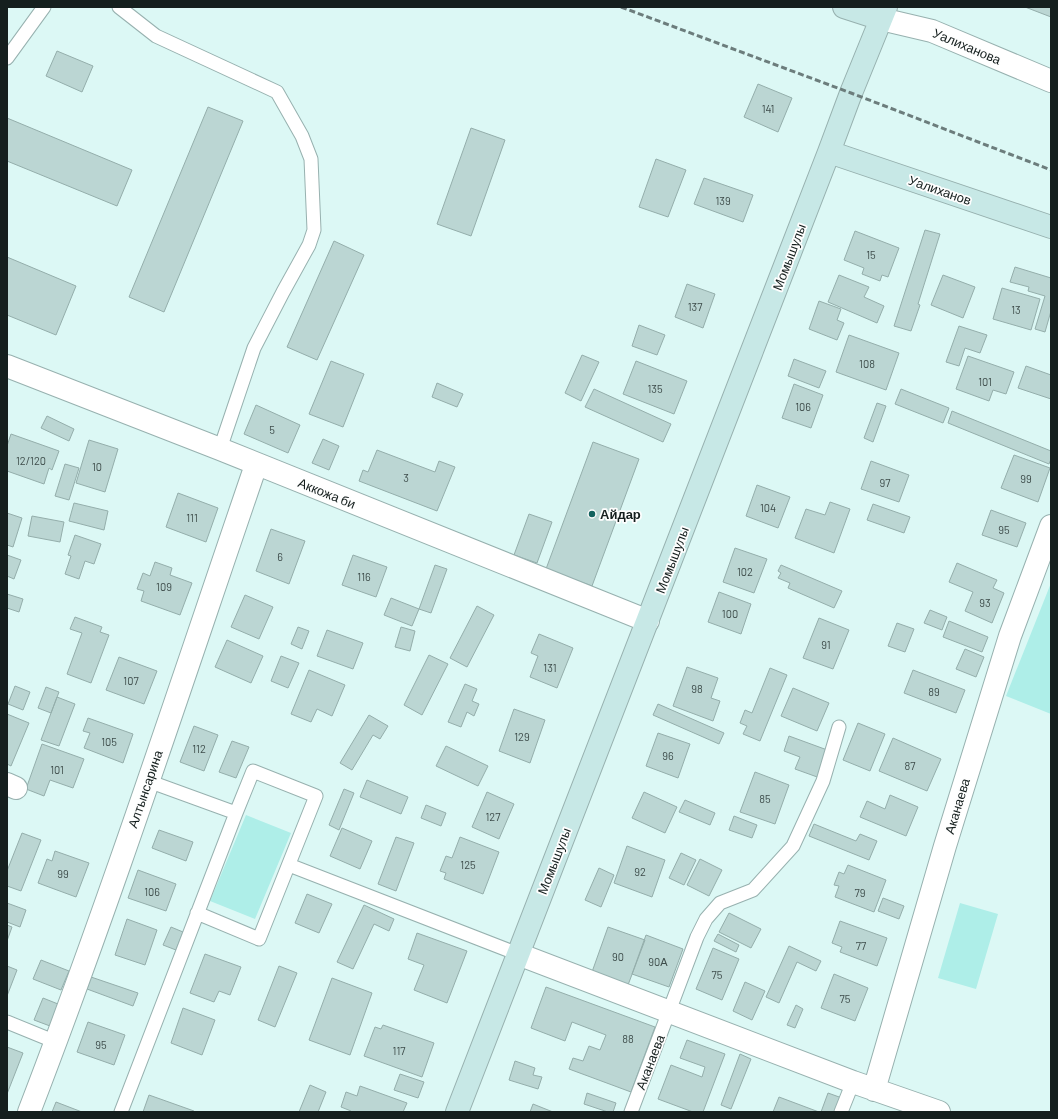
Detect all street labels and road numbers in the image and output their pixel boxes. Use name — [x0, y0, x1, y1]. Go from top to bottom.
street label: Уалиханова — [931, 25, 1004, 68]
street label: Уалиханов — [907, 172, 974, 208]
street label: Момышулы — [769, 221, 809, 293]
street label: Аккожа би — [296, 474, 358, 512]
street label: Момышулы — [652, 524, 692, 596]
street label: Алтынсарина — [124, 747, 166, 830]
street label: Аканаева — [941, 775, 973, 836]
street label: Момышулы — [534, 825, 574, 897]
street label: Аканаева — [632, 1032, 668, 1092]

